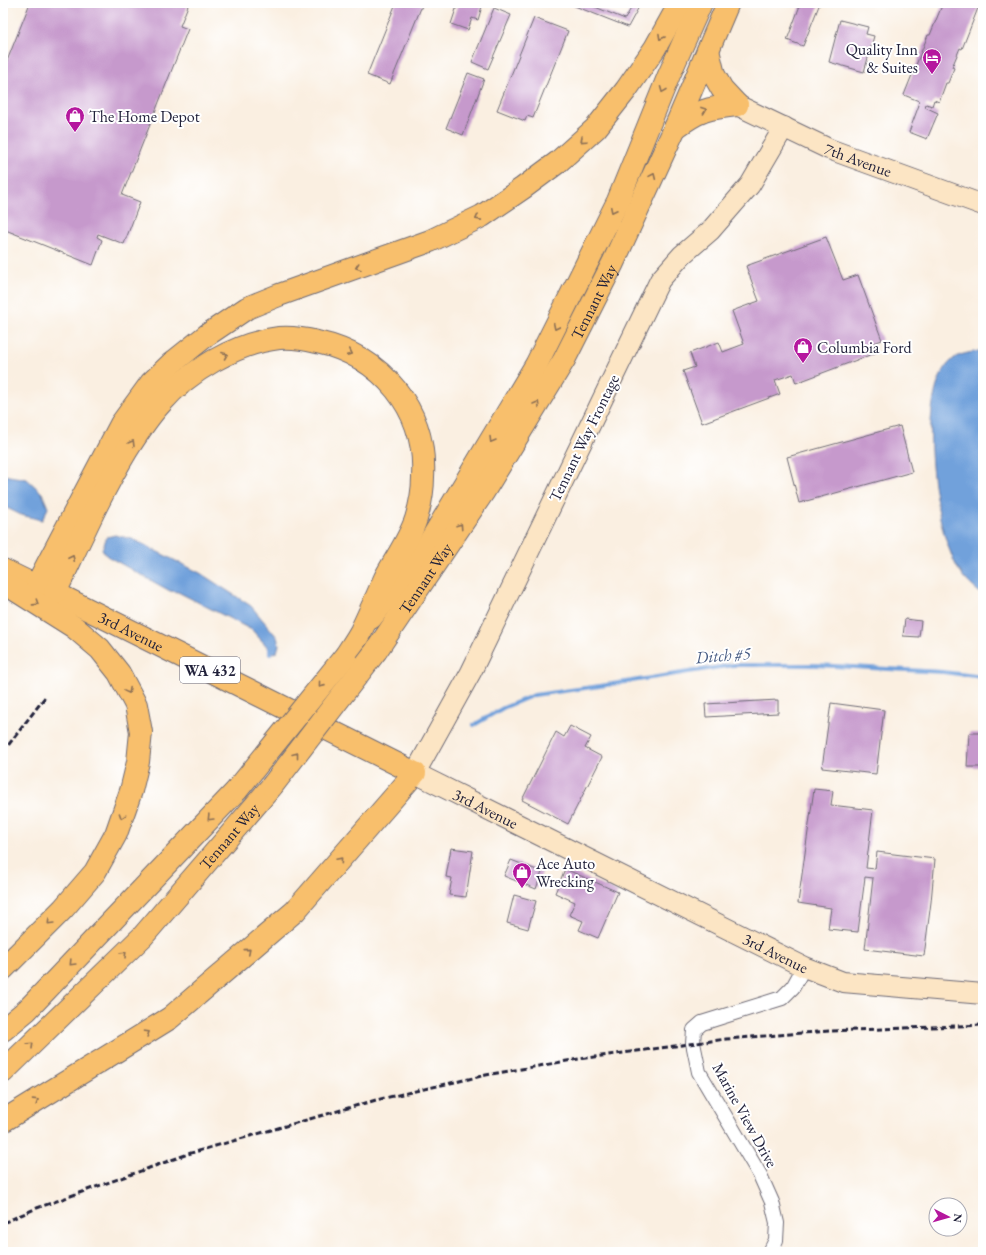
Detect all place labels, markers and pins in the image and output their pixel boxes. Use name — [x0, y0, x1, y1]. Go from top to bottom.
place label: Quality Inn & Suites — [846, 39, 919, 78]
hotel icon: Quality Inn & Suites — [921, 47, 943, 75]
shop icon: The Home Depot — [64, 105, 86, 133]
place label: The Home Depot — [89, 106, 200, 127]
shop icon: Columbia Ford — [792, 336, 814, 364]
place label: Columbia Ford — [817, 337, 912, 358]
place label: Ace Auto Wrecking — [535, 853, 595, 892]
shop icon: Ace Auto Wrecking — [511, 861, 533, 889]

